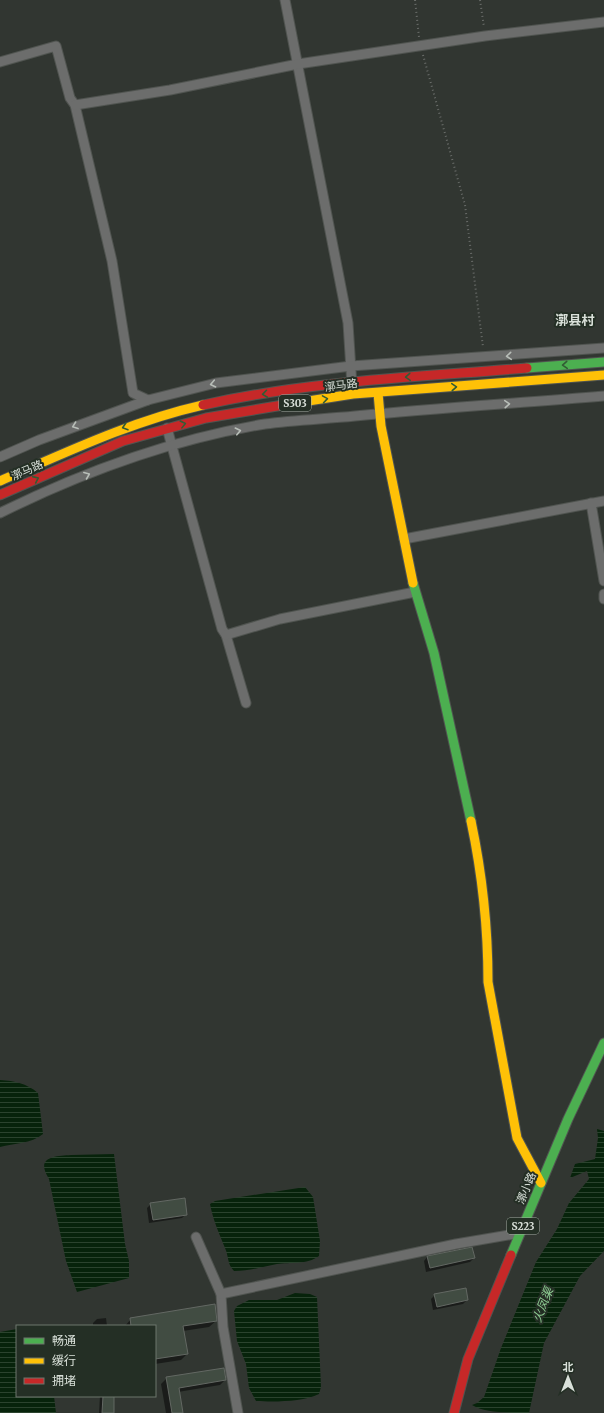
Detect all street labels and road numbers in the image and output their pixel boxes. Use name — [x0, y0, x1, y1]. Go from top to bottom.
street label: 漷马路 — [324, 376, 358, 394]
road number: S303 — [279, 395, 311, 411]
street label: 漷马路 — [9, 457, 45, 483]
street label: 漷小路 — [513, 1170, 539, 1206]
road number: S223 — [507, 1218, 539, 1234]

